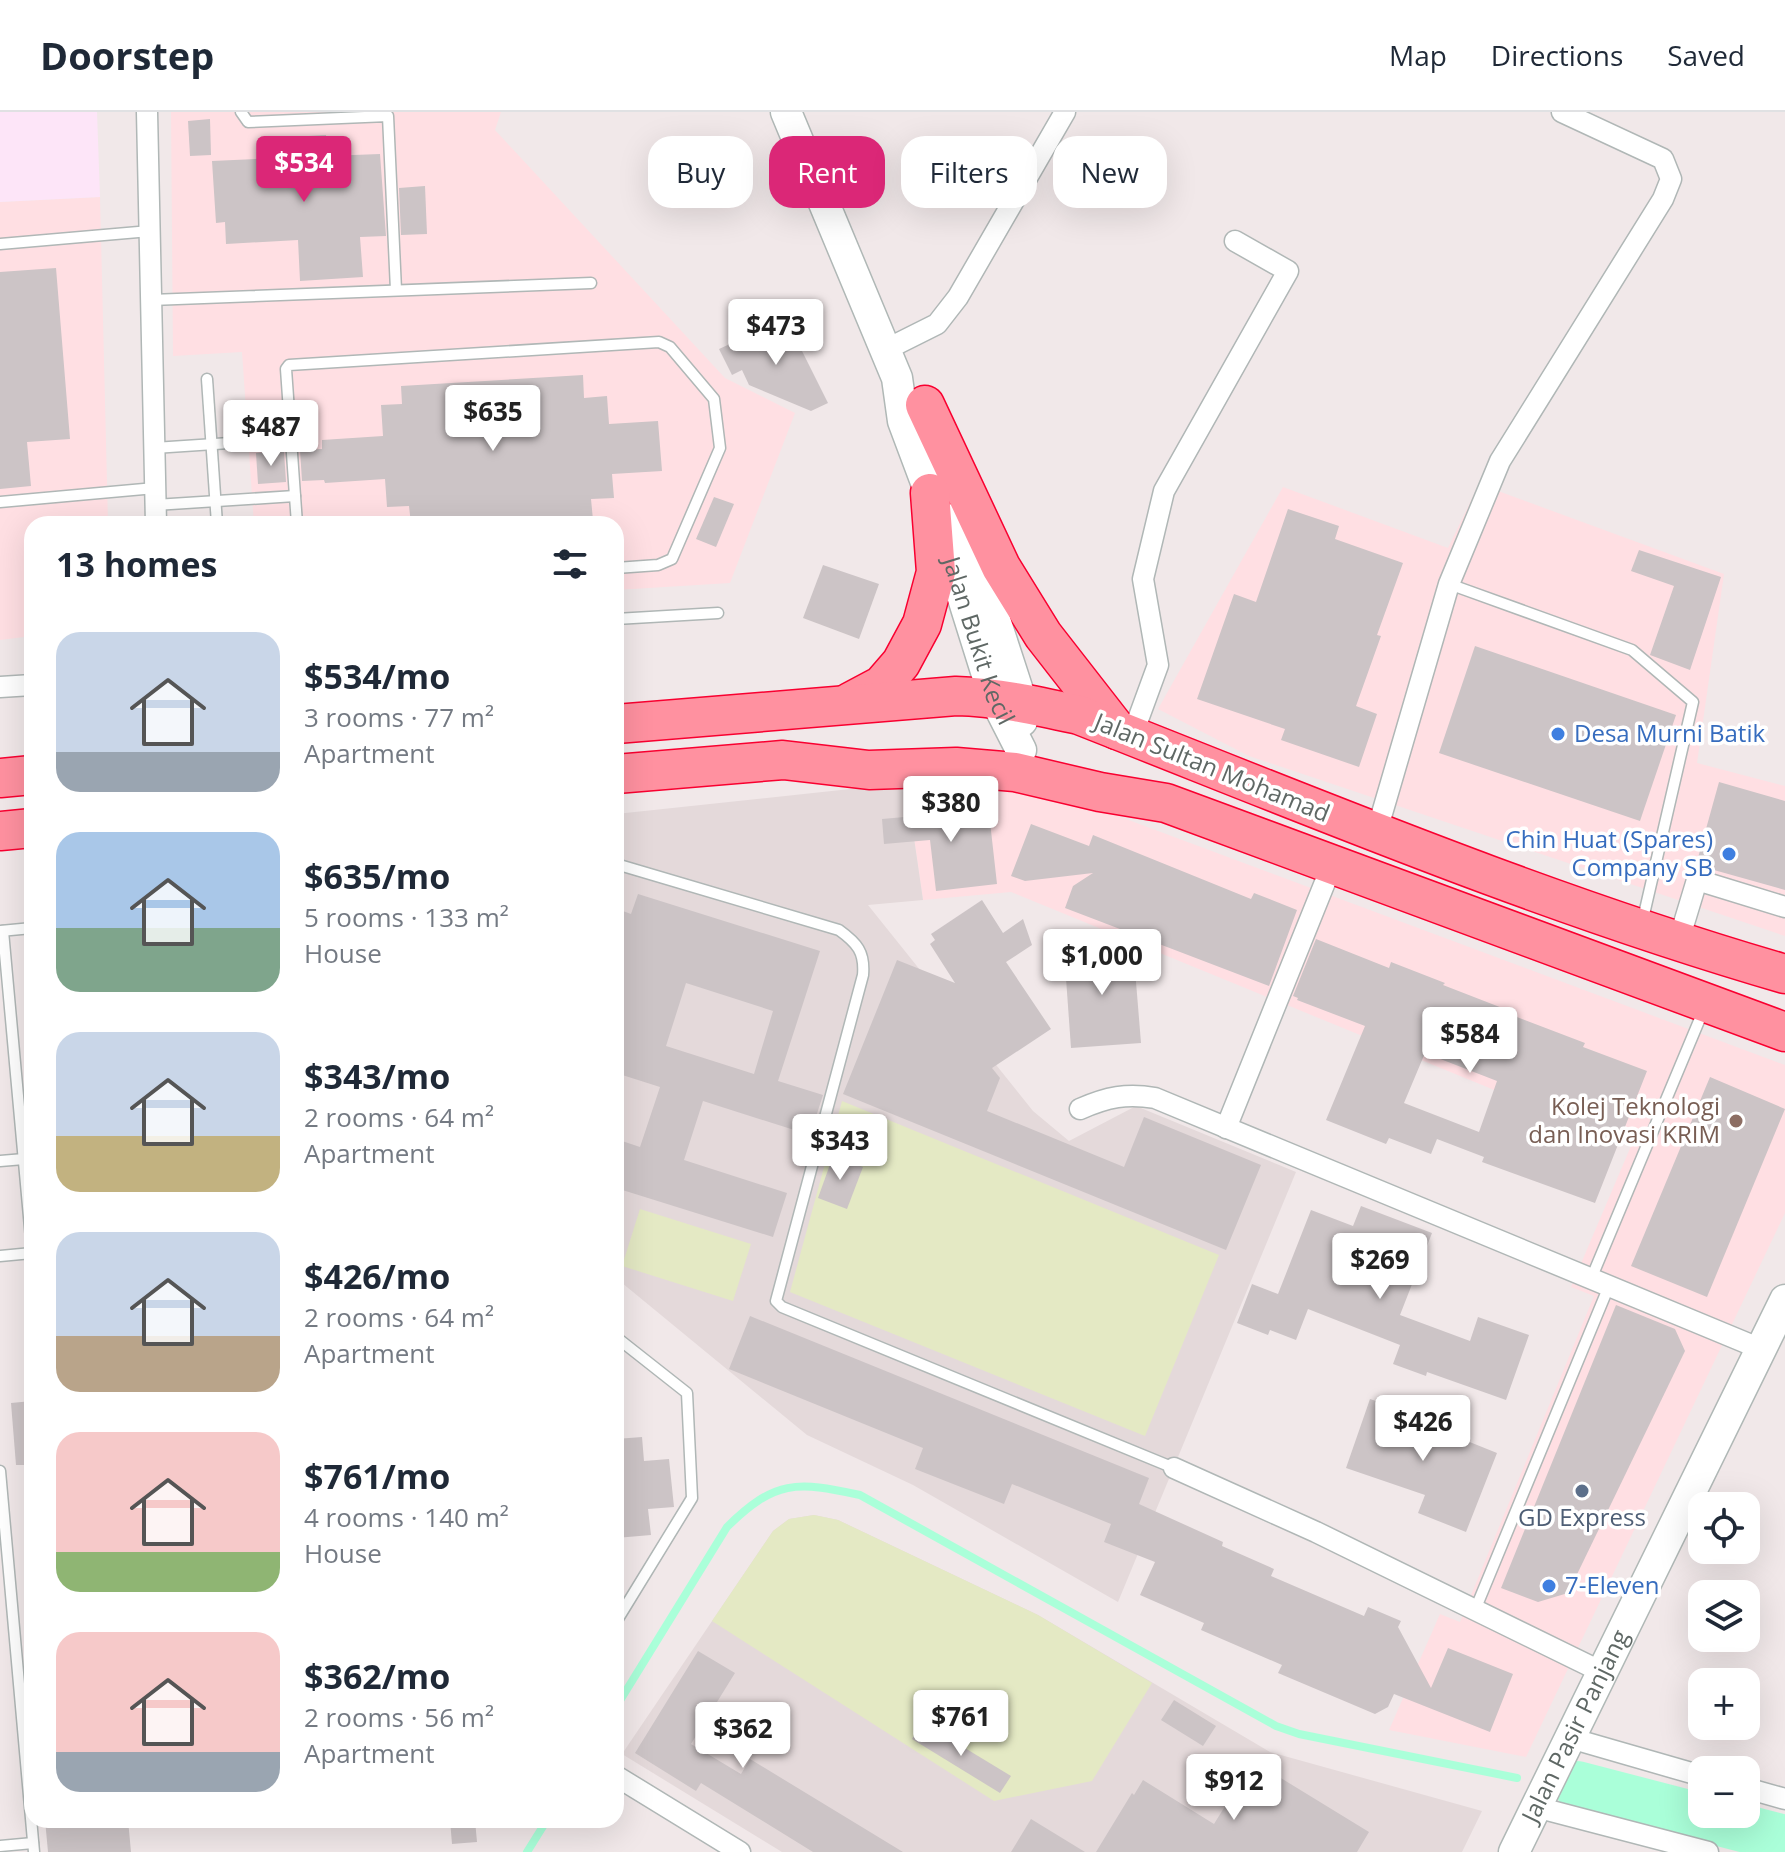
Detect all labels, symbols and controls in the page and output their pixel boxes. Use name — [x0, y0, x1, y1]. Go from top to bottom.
text: Doorstep — [40, 29, 214, 81]
text: Map — [1389, 36, 1447, 74]
text: Directions — [1491, 36, 1623, 74]
text: Saved — [1667, 36, 1745, 74]
pin: $534 — [257, 136, 351, 204]
chip: Buy — [648, 136, 753, 208]
chip: Rent — [769, 136, 885, 208]
chip: Filters — [901, 136, 1037, 208]
chip: New — [1053, 136, 1167, 208]
text: $534 — [274, 144, 334, 180]
pin: $473 — [729, 299, 823, 367]
text: $473 — [746, 307, 806, 343]
pin: $635 — [446, 385, 540, 453]
text: $635 — [463, 393, 523, 429]
pin: $487 — [224, 400, 318, 468]
text: $487 — [241, 408, 301, 444]
text: 13 homes — [56, 541, 217, 587]
icon: filters — [548, 542, 592, 586]
street label: Jalan Bukit Kecil — [935, 550, 1023, 730]
text: $534/mo — [304, 653, 450, 699]
icon: home — [120, 664, 216, 760]
text: 3 rooms · 77 m² — [304, 699, 494, 735]
street label: Jalan Sultan Mohamad — [1088, 704, 1335, 829]
place label: Desa Murni Batik — [1574, 716, 1765, 749]
marker: Desa Murni Batik — [1549, 725, 1567, 743]
text: Apartment — [304, 735, 435, 771]
pin: $380 — [904, 776, 998, 844]
text: $380 — [921, 784, 981, 820]
place label: Chin Huat (Spares) Company SB — [1506, 822, 1713, 883]
marker: Chin Huat (Spares) Company SB — [1720, 845, 1738, 863]
text: $635/mo — [304, 853, 450, 899]
icon: home — [120, 864, 216, 960]
text: 5 rooms · 133 m² — [304, 899, 509, 935]
pin: $1,000 — [1037, 929, 1167, 997]
text: House — [304, 935, 382, 971]
text: $1,000 — [1061, 937, 1143, 973]
pin: $584 — [1423, 1007, 1517, 1075]
text: $584 — [1440, 1015, 1500, 1051]
text: $343/mo — [304, 1053, 450, 1099]
icon: home — [120, 1064, 216, 1160]
place label: Kolej Teknologi dan Inovasi KRIM — [1528, 1089, 1720, 1150]
text: 2 rooms · 64 m² — [304, 1099, 494, 1135]
marker: Kolej Teknologi dan Inovasi KRIM — [1727, 1112, 1745, 1130]
pin: $343 — [793, 1114, 887, 1182]
text: $343 — [810, 1122, 870, 1158]
text: Apartment — [304, 1135, 435, 1171]
pin: $269 — [1333, 1233, 1427, 1301]
text: $269 — [1350, 1241, 1410, 1277]
text: $426/mo — [304, 1253, 450, 1299]
icon: home — [120, 1264, 216, 1360]
text: 2 rooms · 64 m² — [304, 1299, 494, 1335]
text: Apartment — [304, 1335, 435, 1371]
pin: $426 — [1376, 1395, 1470, 1463]
text: $426 — [1393, 1403, 1453, 1439]
text: $761/mo — [304, 1453, 450, 1499]
icon: home — [120, 1464, 216, 1560]
marker: GD Express — [1573, 1482, 1591, 1500]
map controls — [1688, 1492, 1760, 1828]
button: locate — [1688, 1492, 1760, 1564]
text: 4 rooms · 140 m² — [304, 1499, 509, 1535]
place label: GD Express — [1518, 1500, 1646, 1533]
text: House — [304, 1535, 382, 1571]
place label: 7-Eleven — [1565, 1568, 1660, 1601]
marker: 7-Eleven — [1540, 1577, 1558, 1595]
button: layers — [1688, 1580, 1760, 1652]
street label: Jalan Pasir Panjang — [1512, 1624, 1636, 1829]
text: $362/mo — [304, 1653, 450, 1699]
icon: home — [120, 1664, 216, 1760]
button: + — [1688, 1668, 1760, 1740]
pin: $761 — [914, 1690, 1008, 1758]
text: $761 — [931, 1698, 991, 1734]
text: 2 rooms · 56 m² — [304, 1699, 494, 1735]
pin: $362 — [696, 1702, 790, 1770]
text: $362 — [713, 1710, 773, 1746]
text: Apartment — [304, 1735, 435, 1771]
pin: $912 — [1187, 1754, 1281, 1822]
button: − — [1688, 1756, 1760, 1828]
text: $912 — [1204, 1762, 1264, 1798]

